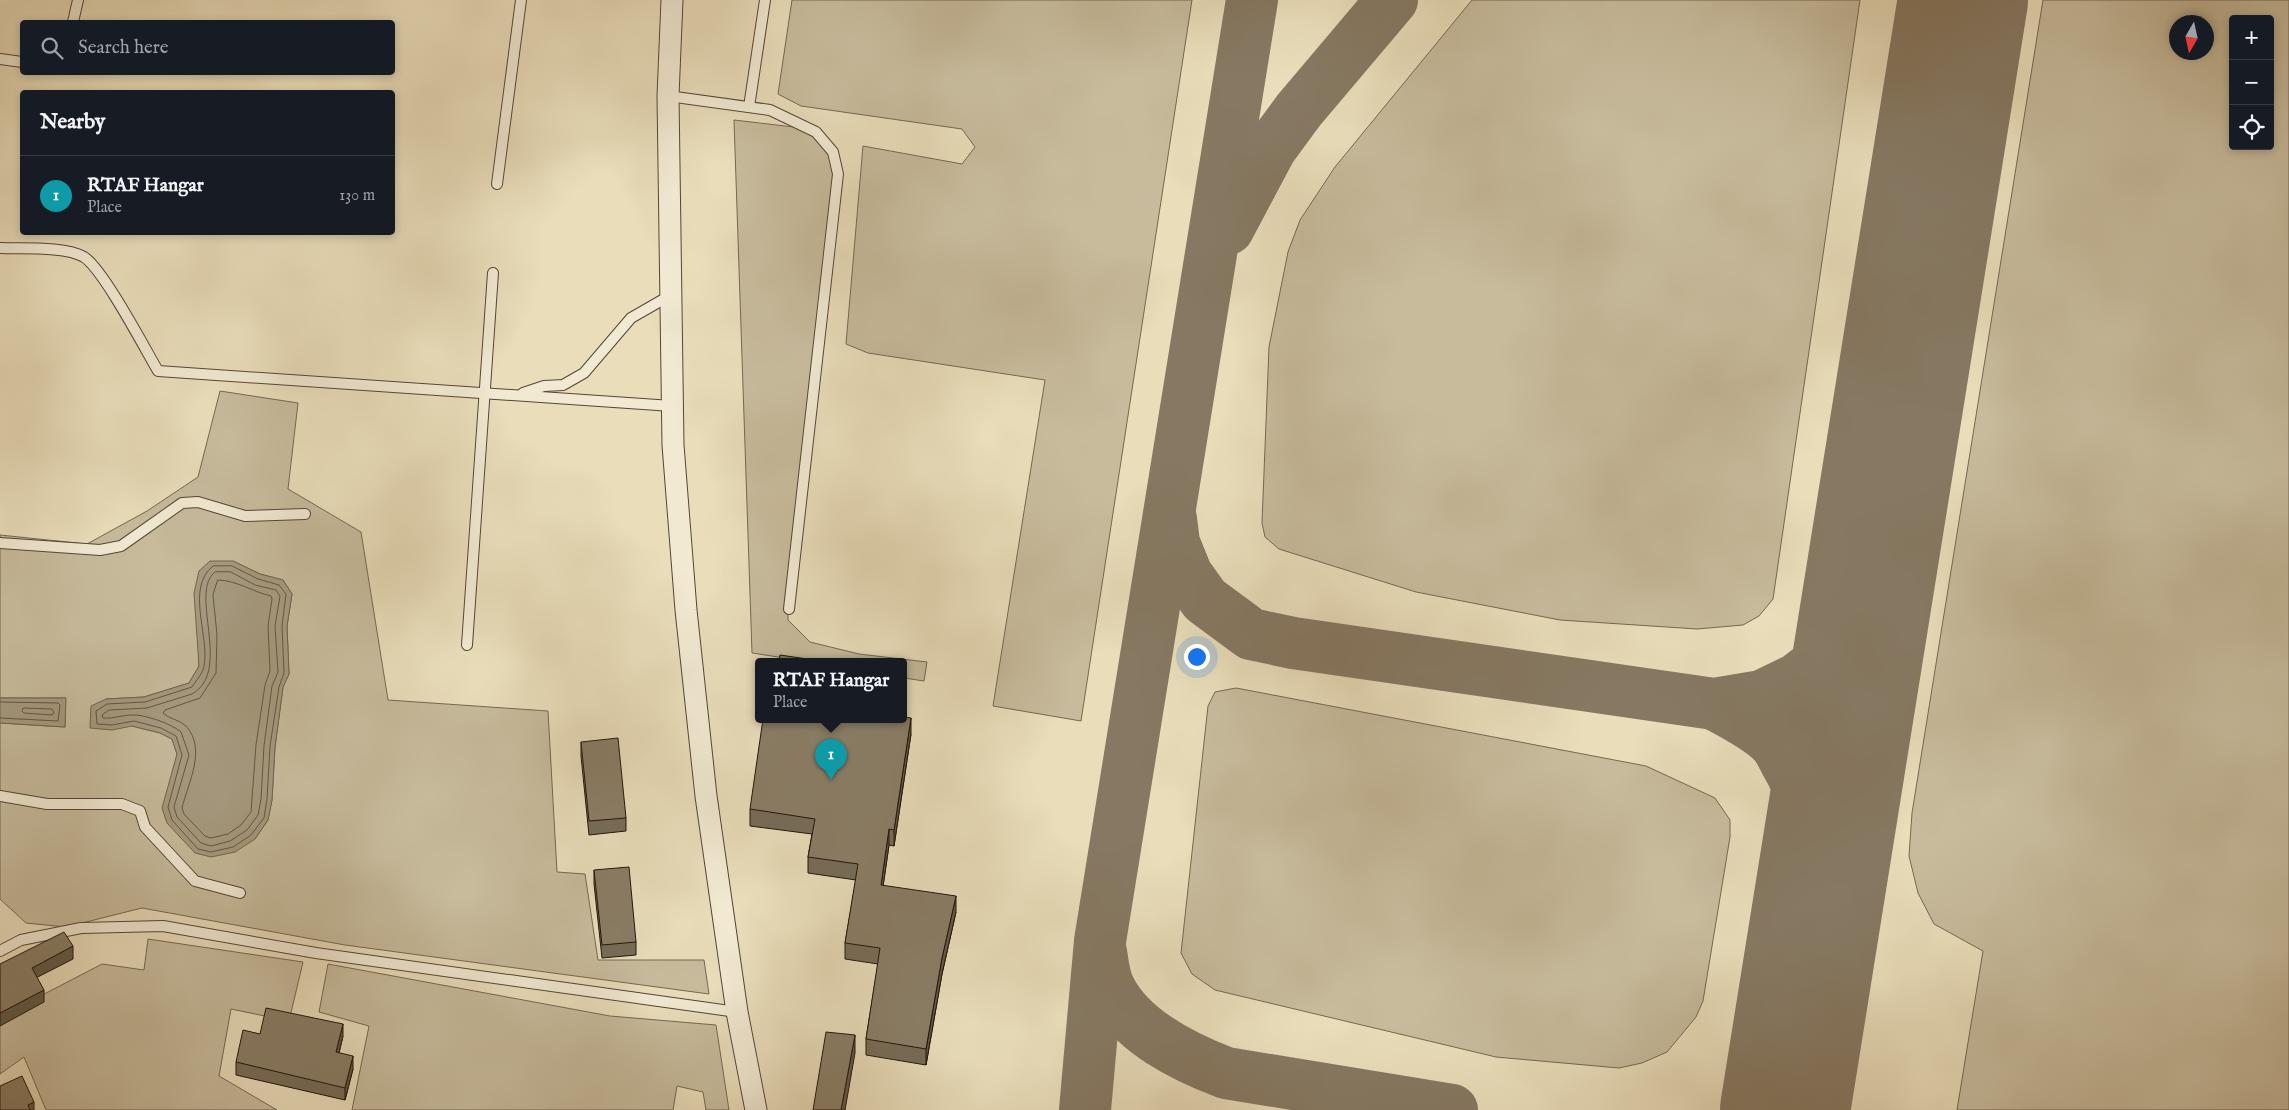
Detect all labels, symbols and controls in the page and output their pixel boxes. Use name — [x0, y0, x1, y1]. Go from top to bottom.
north arrow — [2169, 15, 2214, 60]
map controls — [2229, 15, 2274, 150]
button: + — [2229, 15, 2274, 60]
search box — [20, 20, 395, 75]
icon: search — [38, 34, 66, 62]
text: Search here — [78, 36, 169, 60]
button: − — [2229, 60, 2274, 105]
button: locate — [2229, 105, 2274, 150]
text: Nearby — [40, 109, 105, 136]
text: RTAF Hangar — [87, 174, 204, 198]
text: 1 — [53, 186, 59, 206]
text: 130 m — [339, 186, 375, 206]
text: Place — [87, 198, 122, 218]
your location — [1184, 644, 1210, 670]
popup — [755, 658, 907, 723]
text: RTAF Hangar — [773, 669, 889, 693]
text: Place — [773, 693, 807, 713]
pin: 1 — [815, 739, 847, 780]

